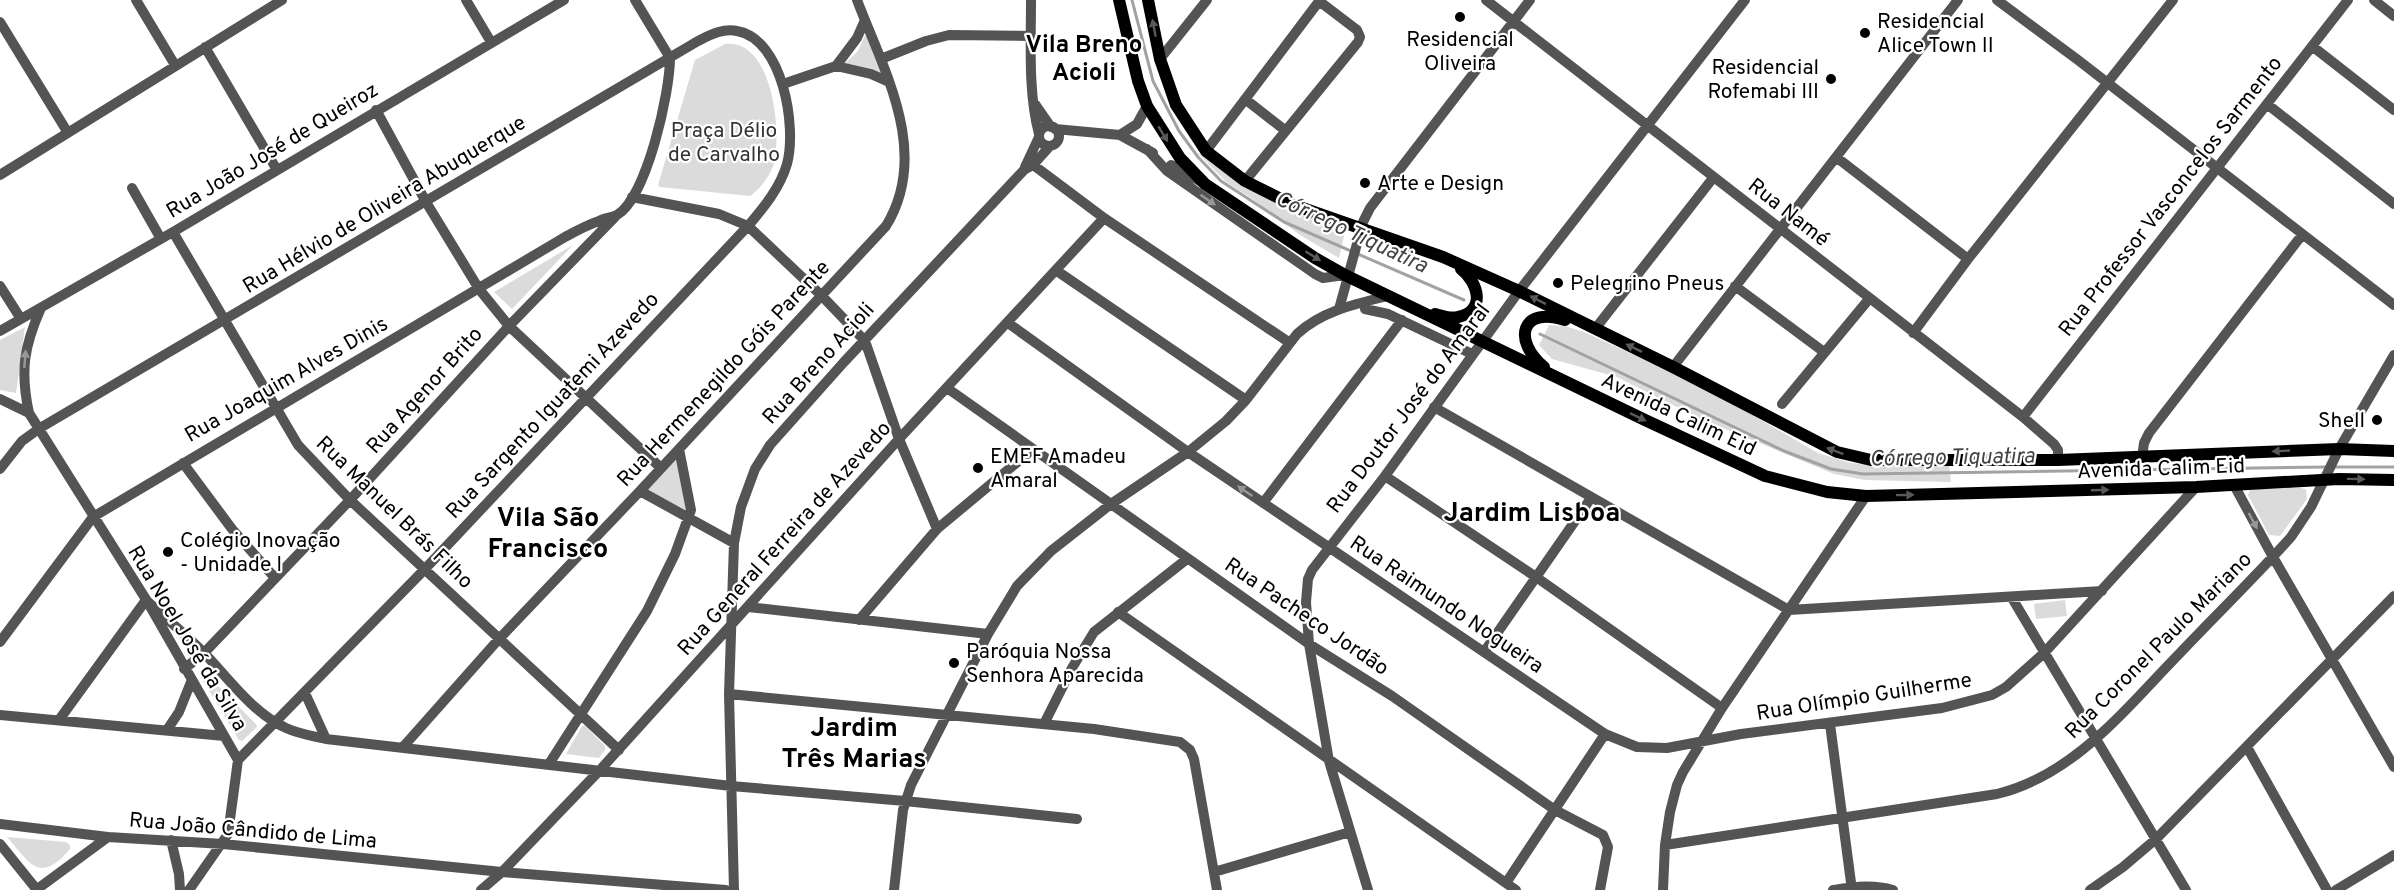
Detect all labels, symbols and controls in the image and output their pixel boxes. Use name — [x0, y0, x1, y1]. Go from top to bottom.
place label: Residencial Alice Town II — [1877, 9, 1994, 60]
marker: Residencial Oliveira — [1453, 10, 1467, 24]
one-way arrow — [1149, 18, 1158, 37]
marker: Residencial Alice Town II — [1858, 26, 1872, 40]
place label: Residencial Oliveira — [1406, 27, 1514, 78]
district label: Vila Breno Acioli — [1026, 31, 1142, 89]
street label: Rua Professor Vasconcelos Sarmento — [2053, 51, 2289, 343]
place label: Residencial Rofemabi III — [1707, 55, 1819, 106]
marker: Residencial Rofemabi III — [1824, 72, 1838, 86]
street label: Rua João José de Queiroz — [162, 77, 384, 225]
street label: Rua Hélvio de Oliveira Abuquerque — [238, 110, 531, 301]
park label: Praça Délio de Carvalho — [668, 118, 780, 169]
one-way arrow — [1158, 126, 1169, 142]
place label: Arte e Design — [1377, 171, 1504, 198]
street label: Rua Namé — [1742, 173, 1834, 254]
marker: Arte e Design — [1358, 176, 1372, 190]
water label: Córrego Tiquatira — [1270, 186, 1432, 281]
one-way arrow — [1200, 194, 1216, 205]
one-way arrow — [1305, 251, 1321, 262]
street label: Rua Hermenegildo Góis Parente — [612, 255, 836, 493]
place label: Pelegrino Pneus — [1570, 271, 1724, 298]
marker: Pelegrino Pneus — [1551, 276, 1565, 290]
street label: Rua Sargento Iguatemi Azevedo — [441, 287, 665, 525]
one-way arrow — [1530, 296, 1547, 305]
street label: Rua Breno Acioli — [757, 297, 881, 431]
street label: Rua Doutor José do Amaral — [1321, 299, 1497, 519]
street label: Rua Joaquim Alves Dinis — [180, 311, 393, 450]
street label: Rua Agenor Brito — [361, 322, 489, 460]
one-way arrow — [1626, 343, 1643, 353]
one-way arrow — [20, 350, 30, 369]
street label: Avenida Calim Eid — [1596, 368, 1760, 463]
place label: Shell — [2318, 408, 2365, 435]
one-way arrow — [1629, 412, 1646, 422]
marker: Shell — [2370, 413, 2384, 427]
street label: Rua General Ferreira de Azevedo — [672, 416, 898, 662]
street label: Rua Manuel Brás Filho — [309, 431, 478, 595]
place label: EMEF Amadeu Amaral — [990, 444, 1126, 495]
water label: Córrego Tiquatira — [1869, 444, 2036, 473]
one-way arrow — [1826, 445, 1844, 455]
one-way arrow — [2271, 447, 2290, 456]
street label: Avenida Calim Eid — [2077, 453, 2246, 486]
marker: EMEF Amadeu Amaral — [971, 461, 985, 475]
one-way arrow — [2347, 474, 2366, 484]
one-way arrow — [2090, 485, 2109, 495]
one-way arrow — [1237, 486, 1253, 497]
one-way arrow — [1895, 491, 1914, 500]
district label: Jardim Lisboa — [1444, 497, 1620, 531]
district label: Vila São Francisco — [488, 502, 608, 567]
one-way arrow — [2248, 513, 2258, 530]
place label: Colégio Inovação - Unidade I — [180, 528, 340, 579]
street label: Rua Raimundo Nogueira — [1344, 530, 1548, 680]
street label: Rua Noel José da Silva — [121, 541, 253, 736]
marker: Colégio Inovação - Unidade I — [161, 545, 175, 559]
street label: Rua Coronel Paulo Mariano — [2060, 547, 2258, 745]
street label: Rua Pacheco Jordão — [1219, 552, 1394, 682]
place label: Paróquia Nossa Senhora Aparecida — [966, 639, 1144, 690]
marker: Paróquia Nossa Senhora Aparecida — [947, 656, 961, 670]
street label: Rua Olímpio Guilherme — [1755, 667, 1974, 728]
district label: Jardim Três Marias — [781, 712, 927, 777]
street label: Rua João Cândido de Lima — [128, 807, 378, 856]

